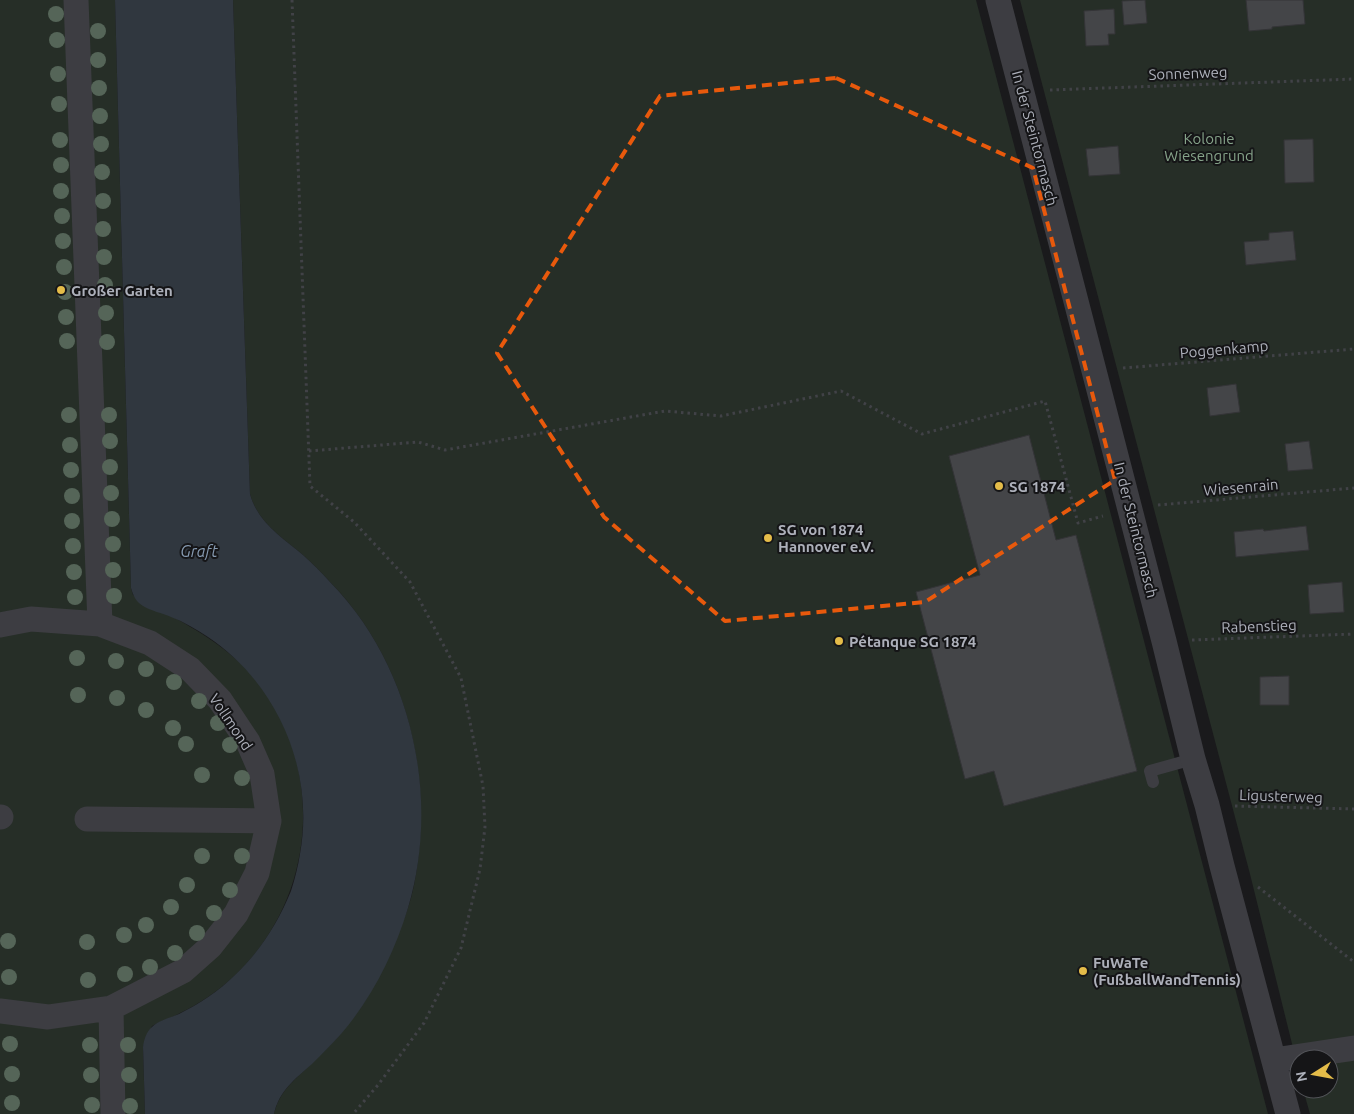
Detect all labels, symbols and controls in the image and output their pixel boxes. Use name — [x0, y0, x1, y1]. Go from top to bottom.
street label: Sonnenweg — [1148, 63, 1228, 83]
street label: In der Steintormasch — [1009, 69, 1061, 207]
park label: Kolonie Wiesengrund — [1164, 130, 1254, 164]
place label: Großer Garten — [71, 282, 173, 299]
marker: Großer Garten — [55, 284, 67, 296]
street label: Poggenkamp — [1179, 337, 1269, 361]
street label: In der Steintormasch — [1111, 460, 1161, 600]
street label: Wiesenrain — [1203, 475, 1279, 499]
place label: SG 1874 — [1009, 478, 1065, 495]
marker: SG 1874 — [993, 480, 1005, 492]
place label: SG von 1874 Hannover e.V. — [778, 521, 874, 555]
marker: SG von 1874 Hannover e.V. — [762, 532, 774, 544]
water label: Graft — [180, 542, 218, 560]
street label: Rabenstieg — [1221, 616, 1297, 636]
place label: Pétanque SG 1874 — [849, 633, 976, 650]
marker: Pétanque SG 1874 — [833, 635, 845, 647]
street label: Vollmond — [206, 690, 256, 754]
street label: Ligusterweg — [1239, 786, 1323, 806]
place label: FuWaTe (FußballWandTennis) — [1093, 954, 1241, 988]
marker: FuWaTe (FußballWandTennis) — [1077, 965, 1089, 977]
north arrow — [1289, 1049, 1339, 1099]
text: N — [1292, 1070, 1310, 1083]

